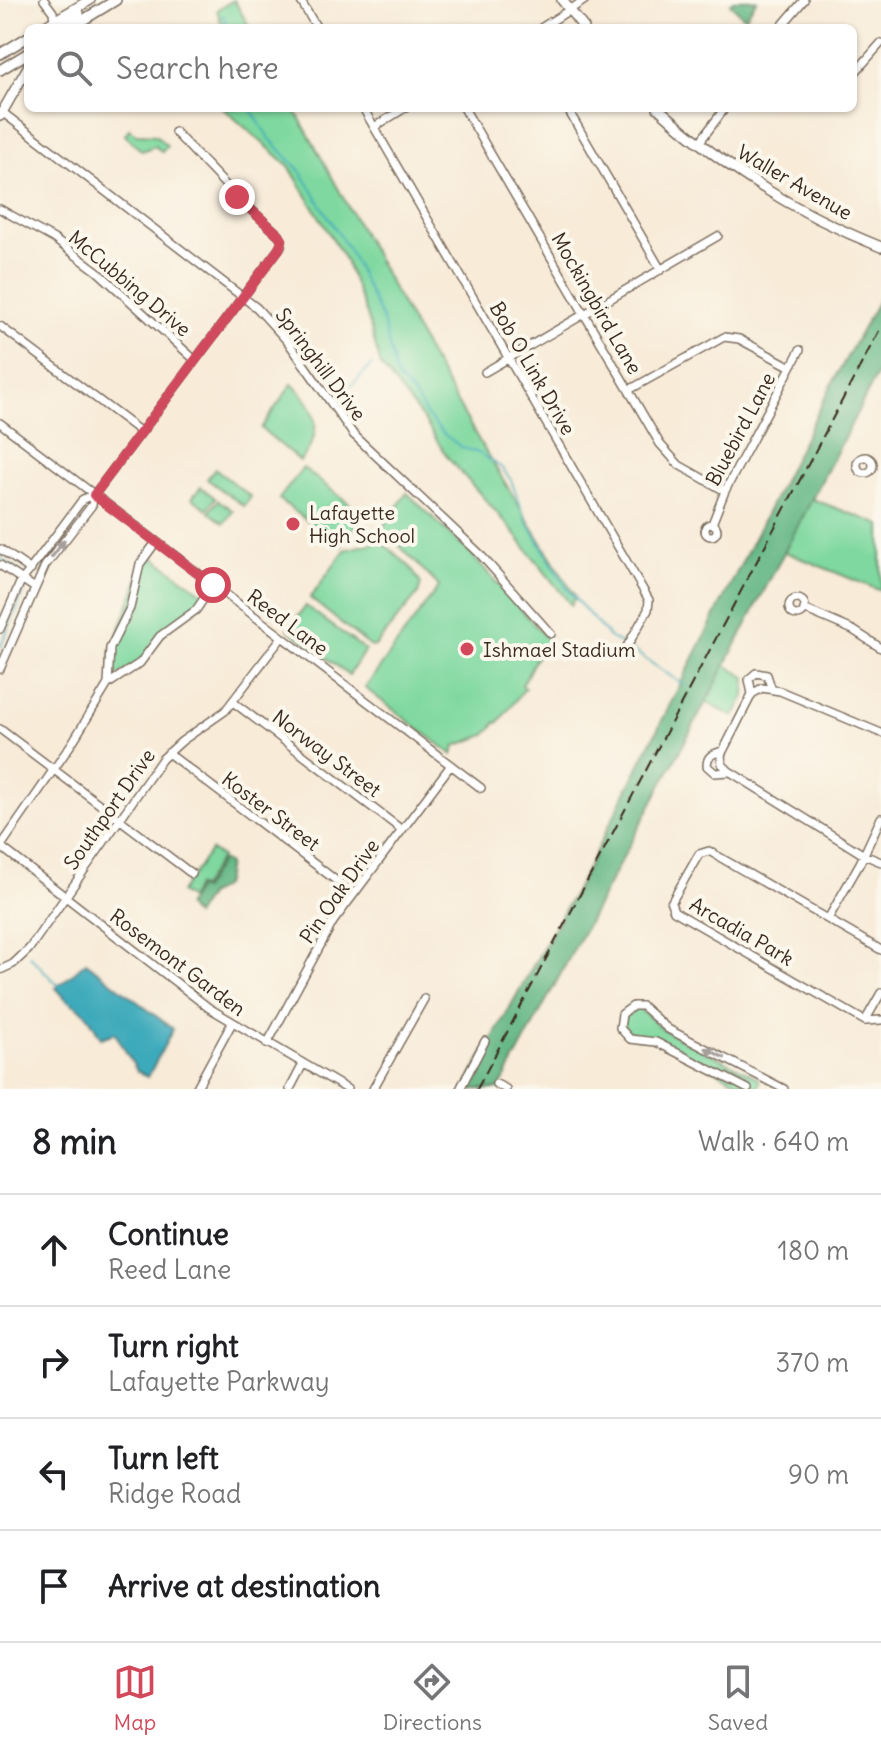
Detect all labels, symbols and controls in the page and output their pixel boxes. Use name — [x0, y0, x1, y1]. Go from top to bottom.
search box — [24, 24, 857, 112]
icon: search — [52, 46, 96, 90]
text: Search here — [116, 49, 279, 87]
street label: Waller Avenue — [733, 139, 857, 225]
route end — [219, 179, 255, 215]
street label: McCubbing Drive — [64, 225, 196, 341]
street label: Mockingbird Lane — [546, 228, 648, 378]
street label: Bob O Link Drive — [485, 297, 581, 439]
street label: Springhill Drive — [270, 303, 372, 425]
street label: Bluebird Lane — [700, 368, 780, 490]
place label: Lafayette High School — [309, 500, 415, 548]
marker: Lafayette High School — [284, 515, 302, 533]
one-way arrow — [49, 539, 65, 559]
route start — [195, 567, 231, 603]
street label: Reed Lane — [243, 583, 333, 661]
place label: Ishmael Stadium — [483, 637, 636, 662]
marker: Ishmael Stadium — [458, 640, 476, 658]
street label: Norway Street — [268, 704, 386, 802]
street label: Southport Drive — [58, 744, 160, 874]
street label: Koster Street — [217, 766, 325, 856]
street label: Pin Oak Drive — [294, 834, 384, 948]
street label: Arcadia Park — [686, 891, 798, 971]
street label: Rosemont Garden — [105, 903, 251, 1021]
one-way arrow — [704, 1047, 727, 1060]
text: 8 min — [32, 1120, 117, 1163]
text: Walk · 640 m — [698, 1125, 849, 1158]
text: Continue — [108, 1215, 229, 1253]
icon: ahead — [32, 1228, 76, 1272]
text: 180 m — [778, 1234, 849, 1267]
text: Reed Lane — [108, 1253, 231, 1286]
text: Turn right — [108, 1327, 239, 1365]
icon: right — [32, 1340, 76, 1384]
text: 370 m — [775, 1346, 849, 1379]
text: Lafayette Parkway — [108, 1365, 330, 1398]
text: Turn left — [108, 1439, 219, 1477]
icon: left — [32, 1452, 76, 1496]
text: 90 m — [788, 1458, 849, 1491]
text: Ridge Road — [108, 1477, 241, 1510]
icon: arrive — [32, 1564, 76, 1608]
text: Arrive at destination — [108, 1567, 380, 1605]
tab: Map — [113, 1660, 157, 1736]
tab: Directions — [383, 1660, 482, 1736]
tab: Saved — [708, 1660, 768, 1736]

